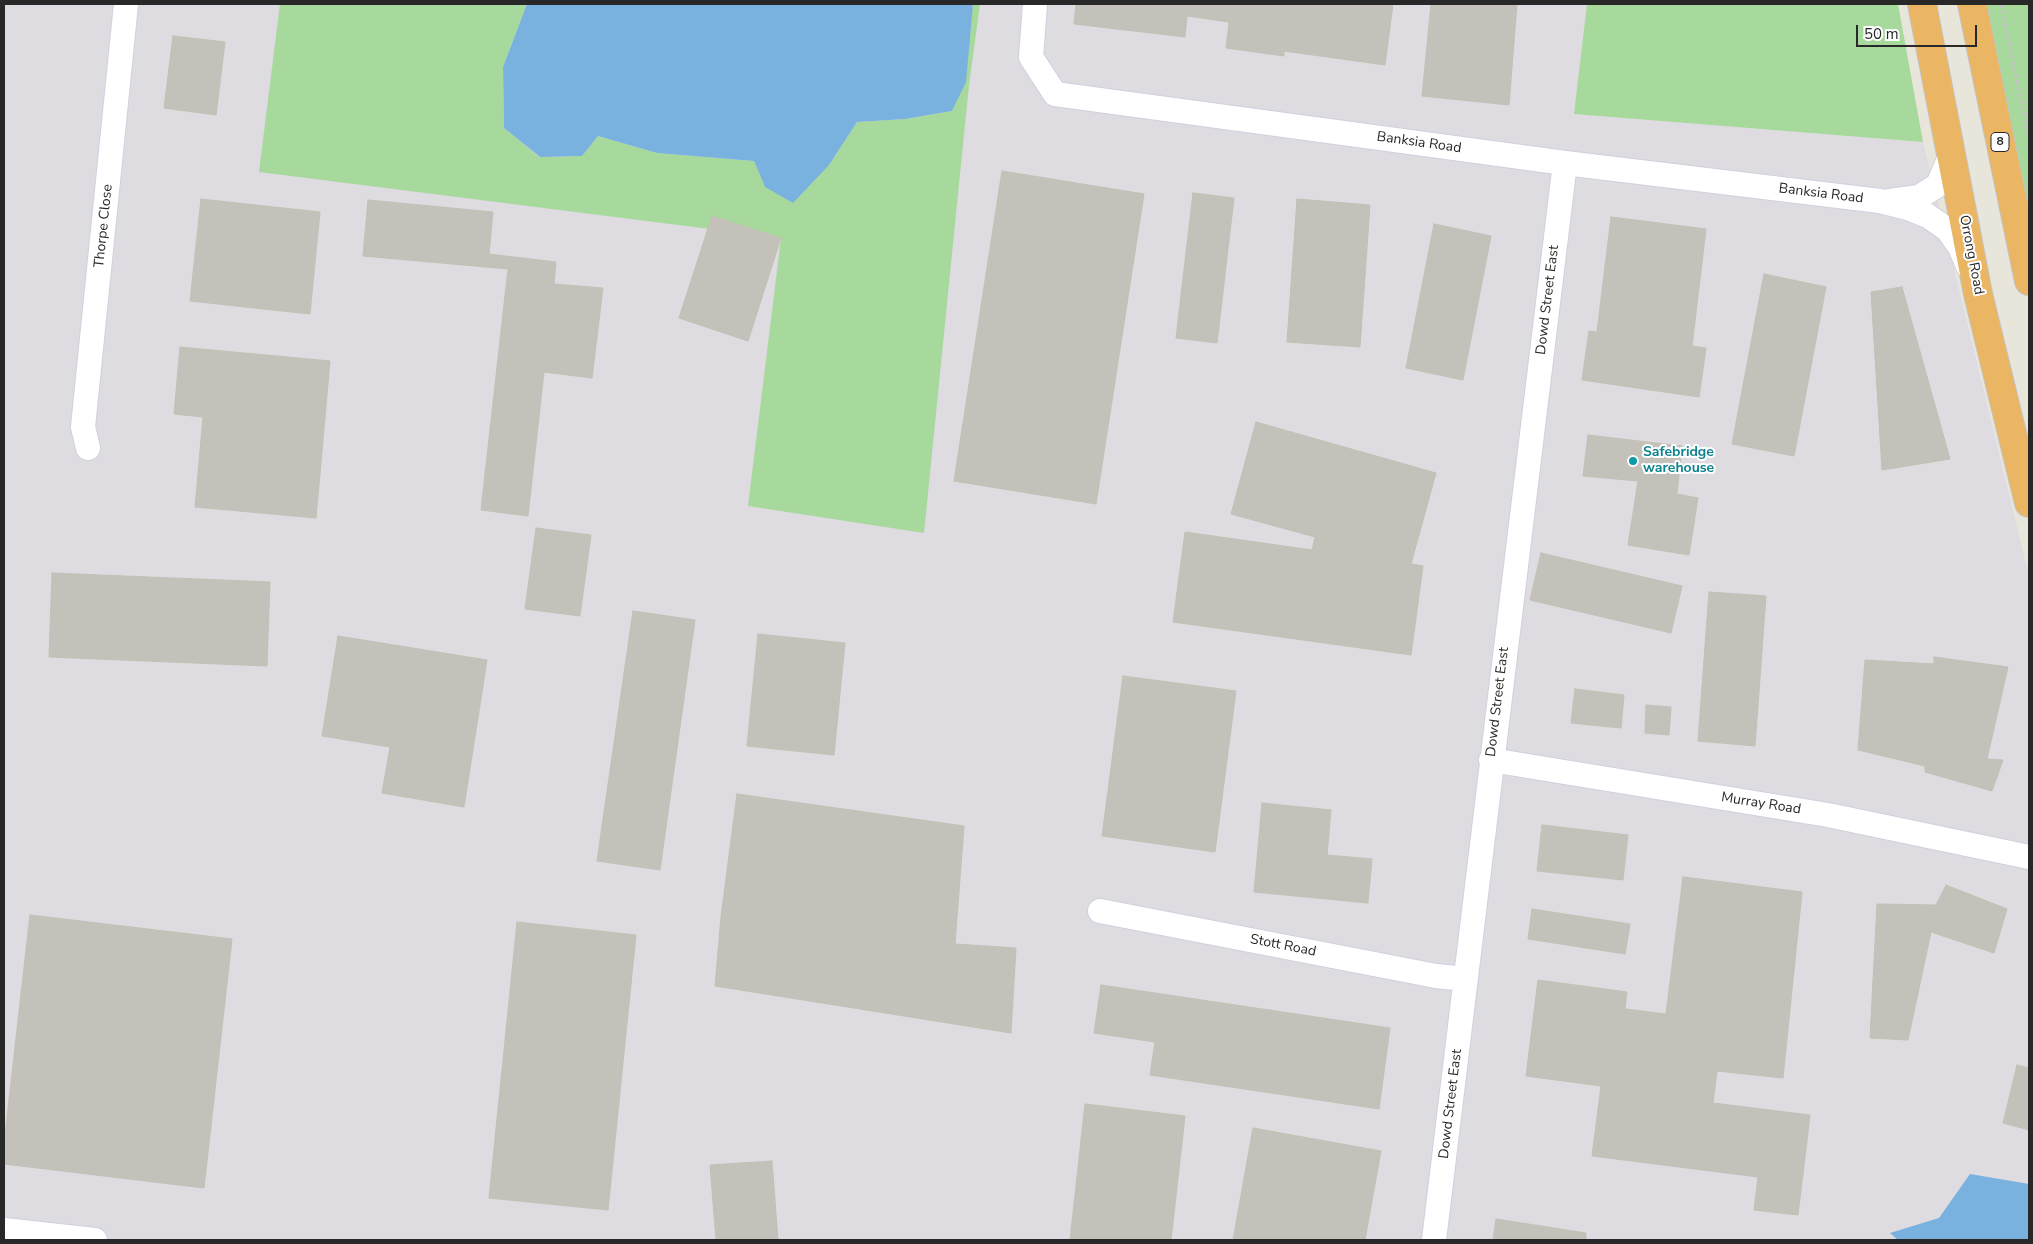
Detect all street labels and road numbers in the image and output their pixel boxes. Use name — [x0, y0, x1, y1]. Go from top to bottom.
street label: Banksia Road — [1376, 129, 1462, 157]
road number: 8 — [1991, 132, 2009, 152]
street label: Banksia Road — [1778, 180, 1864, 208]
street label: Thorpe Close — [91, 183, 117, 269]
street label: Orrong Road — [1955, 214, 1987, 296]
street label: Dowd Street East — [1533, 244, 1563, 356]
street label: Dowd Street East — [1483, 646, 1513, 758]
street label: Murray Road — [1720, 789, 1802, 819]
street label: Stott Road — [1249, 931, 1317, 961]
street label: Dowd Street East — [1436, 1048, 1466, 1160]

